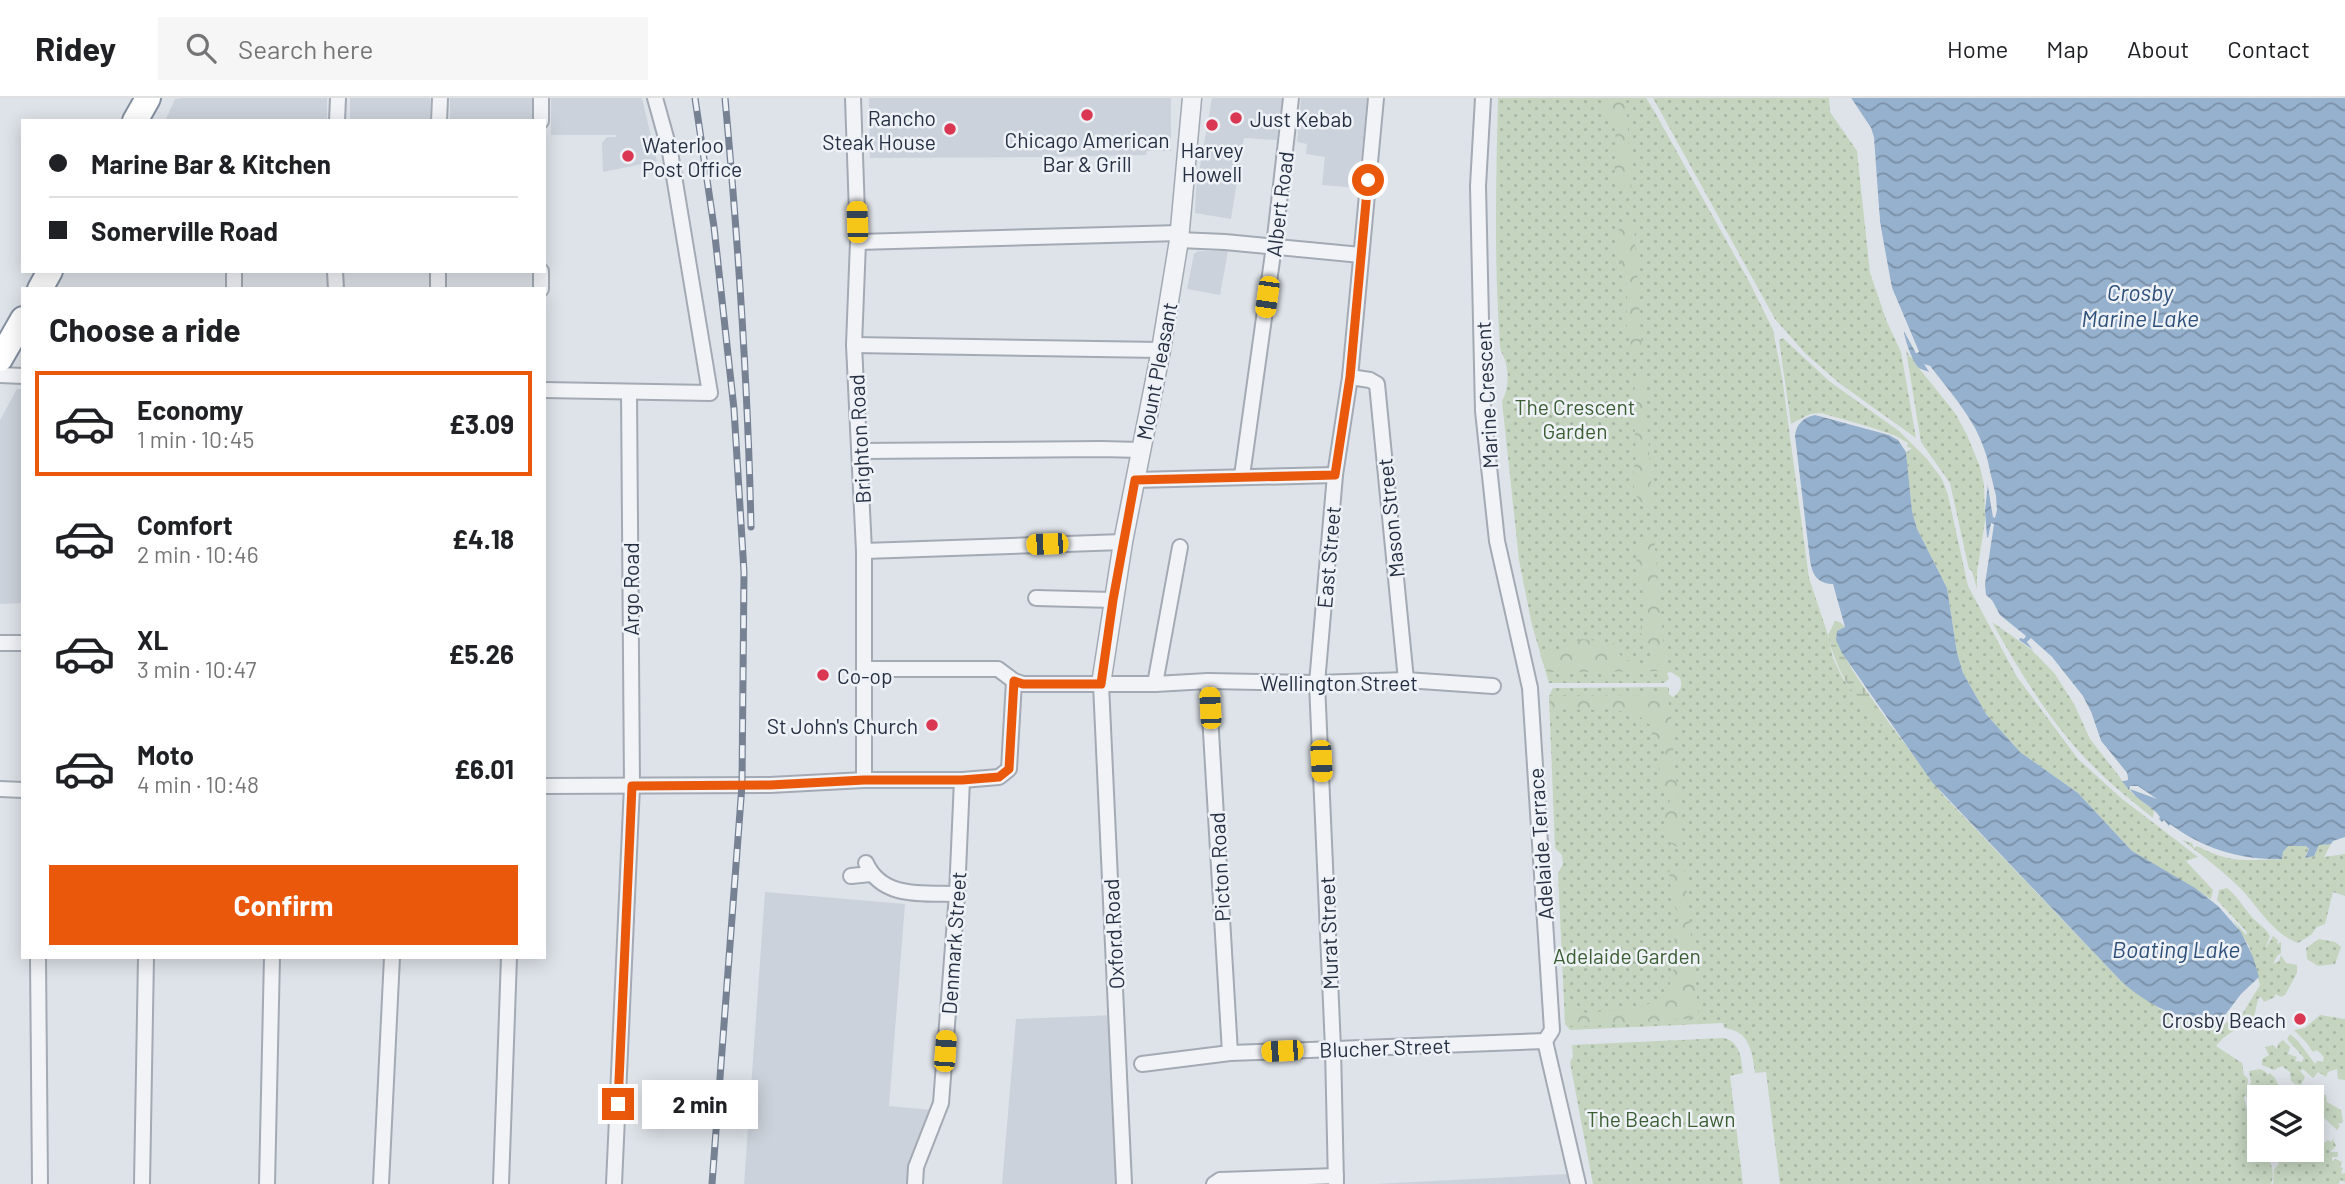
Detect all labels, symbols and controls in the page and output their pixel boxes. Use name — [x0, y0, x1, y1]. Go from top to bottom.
search box — [158, 17, 648, 80]
text: Ridey — [35, 28, 116, 68]
icon: search — [182, 29, 220, 67]
text: Search here — [238, 33, 373, 64]
text: Home — [1947, 34, 2008, 63]
text: Map — [2046, 34, 2089, 63]
text: About — [2127, 34, 2189, 63]
text: Contact — [2227, 34, 2310, 63]
place label: Rancho Steak House — [822, 105, 936, 154]
place label: Just Kebab — [1250, 106, 1353, 131]
marker: Chicago American Bar & Grill — [1079, 107, 1095, 123]
marker: Just Kebab — [1228, 110, 1244, 126]
marker: Harvey Howell — [1204, 117, 1220, 133]
marker: Rancho Steak House — [942, 121, 958, 137]
place label: Chicago American Bar & Grill — [1004, 127, 1170, 176]
place label: Waterloo Post Office — [642, 132, 742, 181]
place label: Harvey Howell — [1181, 137, 1244, 186]
text: Marine Bar & Kitchen — [91, 148, 331, 179]
marker: Waterloo Post Office — [620, 148, 636, 164]
street label: Albert Road — [1260, 150, 1298, 258]
route start — [1352, 164, 1384, 196]
car — [846, 201, 869, 243]
text: Somerville Road — [91, 215, 278, 246]
car — [1254, 275, 1281, 319]
water label: Crosby Marine Lake — [2081, 278, 2199, 332]
street label: Mount Pleasant — [1130, 300, 1182, 442]
text: Choose a ride — [49, 310, 241, 348]
street label: Marine Crescent — [1470, 321, 1502, 469]
street label: Brighton Road — [843, 374, 875, 504]
icon: car — [53, 392, 116, 455]
text: Economy — [137, 394, 243, 425]
park label: The Crescent Garden — [1515, 394, 1635, 443]
text: £3.09 — [449, 408, 514, 439]
text: 1 min · 10:45 — [137, 425, 254, 453]
street label: Mason Street — [1371, 457, 1409, 579]
street label: East Street — [1311, 505, 1345, 609]
icon: car — [53, 507, 116, 570]
text: Comfort — [137, 509, 233, 540]
text: £4.18 — [452, 523, 514, 554]
car — [1026, 533, 1069, 555]
text: 2 min · 10:46 — [137, 540, 259, 568]
street label: Argo Road — [618, 542, 643, 636]
icon: car — [53, 622, 116, 685]
text: XL — [137, 624, 168, 655]
text: £5.26 — [449, 638, 514, 669]
text: 3 min · 10:47 — [137, 655, 256, 683]
place label: Co-op — [837, 663, 892, 688]
marker: Co-op — [815, 667, 831, 683]
street label: Wellington Street — [1260, 670, 1418, 695]
car — [1199, 686, 1222, 730]
place label: St John's Church — [767, 713, 918, 738]
marker: St John's Church — [924, 717, 940, 733]
icon: car — [53, 737, 116, 800]
text: Moto — [137, 739, 194, 770]
car — [1310, 739, 1333, 783]
text: £6.01 — [454, 753, 514, 784]
street label: Adelaide Terrace — [1522, 767, 1558, 921]
text: 4 min · 10:48 — [137, 770, 259, 798]
street label: Picton Road — [1204, 812, 1234, 922]
button: Confirm — [49, 865, 518, 945]
street label: Denmark Street — [936, 871, 970, 1015]
street label: Murat Street — [1314, 876, 1342, 990]
street label: Oxford Road — [1098, 878, 1128, 990]
water label: Boating Lake — [2112, 935, 2240, 963]
park label: Adelaide Garden — [1553, 943, 1701, 968]
place label: Crosby Beach — [2162, 1007, 2286, 1032]
marker: Crosby Beach — [2292, 1011, 2308, 1027]
car — [934, 1029, 957, 1073]
street label: Blucher Street — [1319, 1032, 1451, 1062]
car — [1261, 1039, 1304, 1063]
callout: 2 min — [642, 1080, 758, 1128]
map controls — [2247, 1085, 2324, 1162]
button: layers — [2247, 1085, 2324, 1162]
route end — [602, 1088, 634, 1120]
text: 2 min — [672, 1090, 728, 1118]
park label: The Beach Lawn — [1587, 1106, 1735, 1131]

